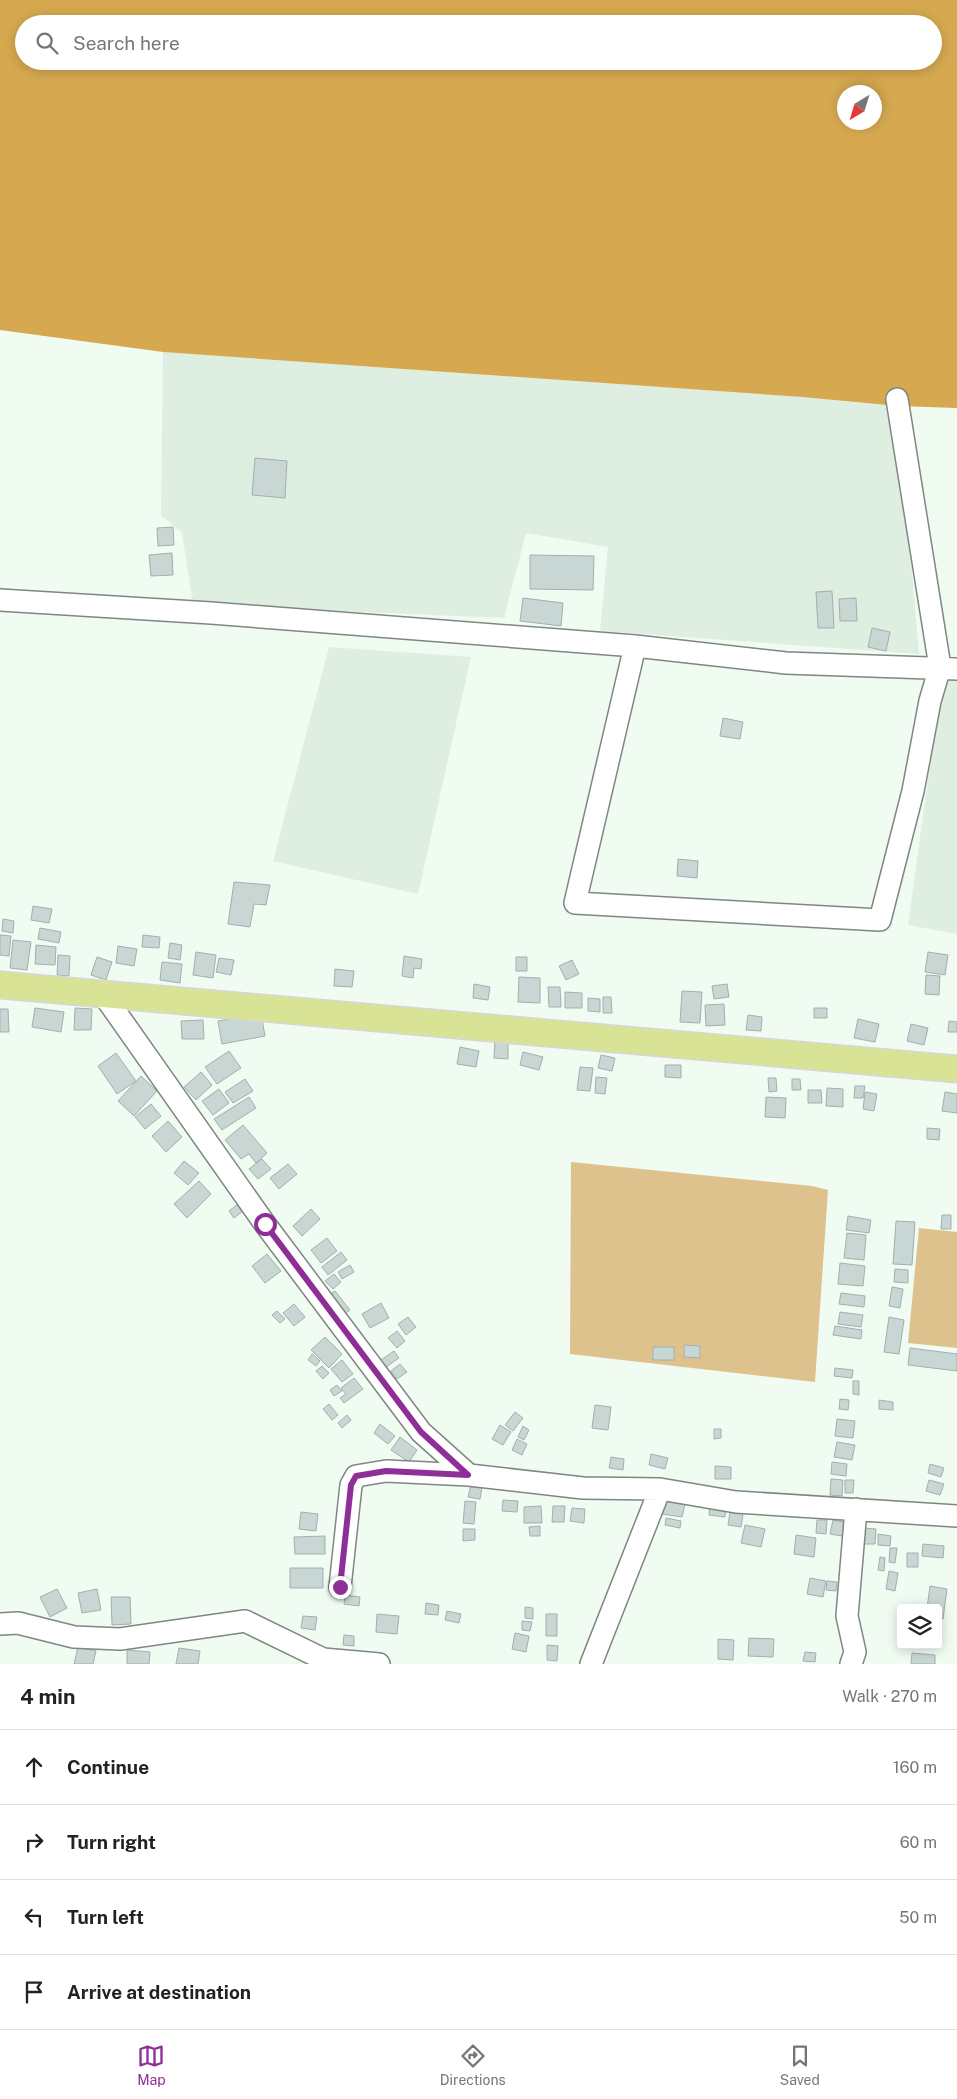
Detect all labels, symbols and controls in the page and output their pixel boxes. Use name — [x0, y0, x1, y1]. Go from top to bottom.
search box — [15, 15, 942, 70]
icon: search — [33, 29, 61, 57]
text: Search here — [73, 32, 180, 54]
north arrow — [837, 85, 882, 130]
route start — [254, 1213, 277, 1236]
route end — [329, 1576, 352, 1599]
map controls — [897, 1604, 942, 1649]
button: layers — [897, 1604, 942, 1649]
text: 4 min — [20, 1684, 75, 1709]
text: Walk · 270 m — [842, 1687, 937, 1706]
icon: ahead — [20, 1753, 48, 1781]
text: Continue — [67, 1756, 149, 1778]
text: 160 m — [893, 1758, 937, 1777]
icon: right — [20, 1828, 48, 1856]
text: Turn right — [67, 1831, 156, 1853]
text: 60 m — [900, 1833, 937, 1852]
icon: left — [20, 1903, 48, 1931]
text: Turn left — [67, 1906, 144, 1928]
text: 50 m — [899, 1908, 937, 1927]
icon: arrive — [20, 1978, 48, 2006]
text: Arrive at destination — [67, 1981, 251, 2003]
tab: Map — [137, 2042, 166, 2088]
tab: Directions — [440, 2042, 506, 2088]
tab: Saved — [780, 2042, 820, 2088]

